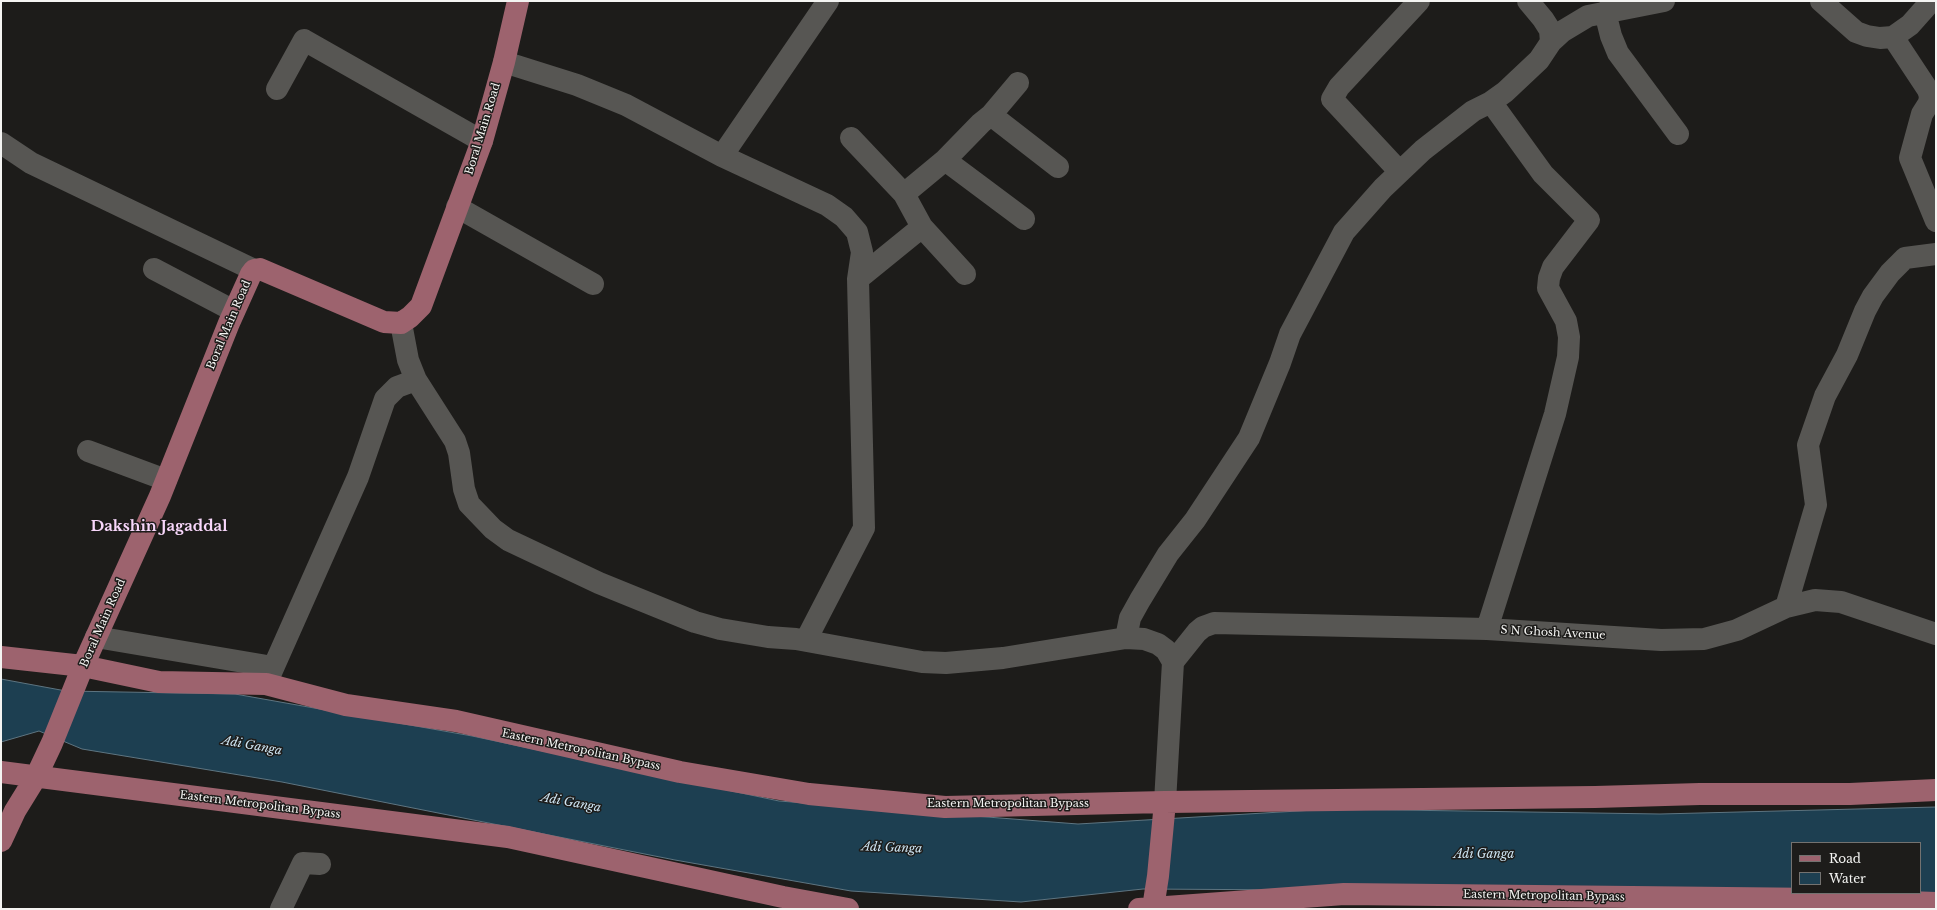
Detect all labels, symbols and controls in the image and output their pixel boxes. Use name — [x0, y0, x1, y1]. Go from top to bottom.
street label: Boral Main Road — [463, 81, 503, 177]
street label: Boral Main Road — [204, 278, 254, 372]
district label: Dakshin Jagaddal — [90, 518, 228, 536]
street label: Boral Main Road — [78, 577, 128, 669]
street label: S N Ghosh Avenue — [1500, 624, 1606, 642]
street label: Eastern Metropolitan Bypass — [501, 727, 661, 773]
water label: Adi Ganga — [221, 734, 283, 758]
street label: Eastern Metropolitan Bypass — [179, 789, 341, 821]
water label: Adi Ganga — [540, 791, 602, 815]
street label: Eastern Metropolitan Bypass — [927, 797, 1089, 811]
water label: Adi Ganga — [861, 840, 923, 856]
legend — [1791, 842, 1921, 894]
water label: Adi Ganga — [1454, 848, 1514, 862]
text: Road — [1829, 851, 1861, 866]
text: Water — [1829, 871, 1866, 886]
street label: Eastern Metropolitan Bypass — [1463, 888, 1625, 904]

